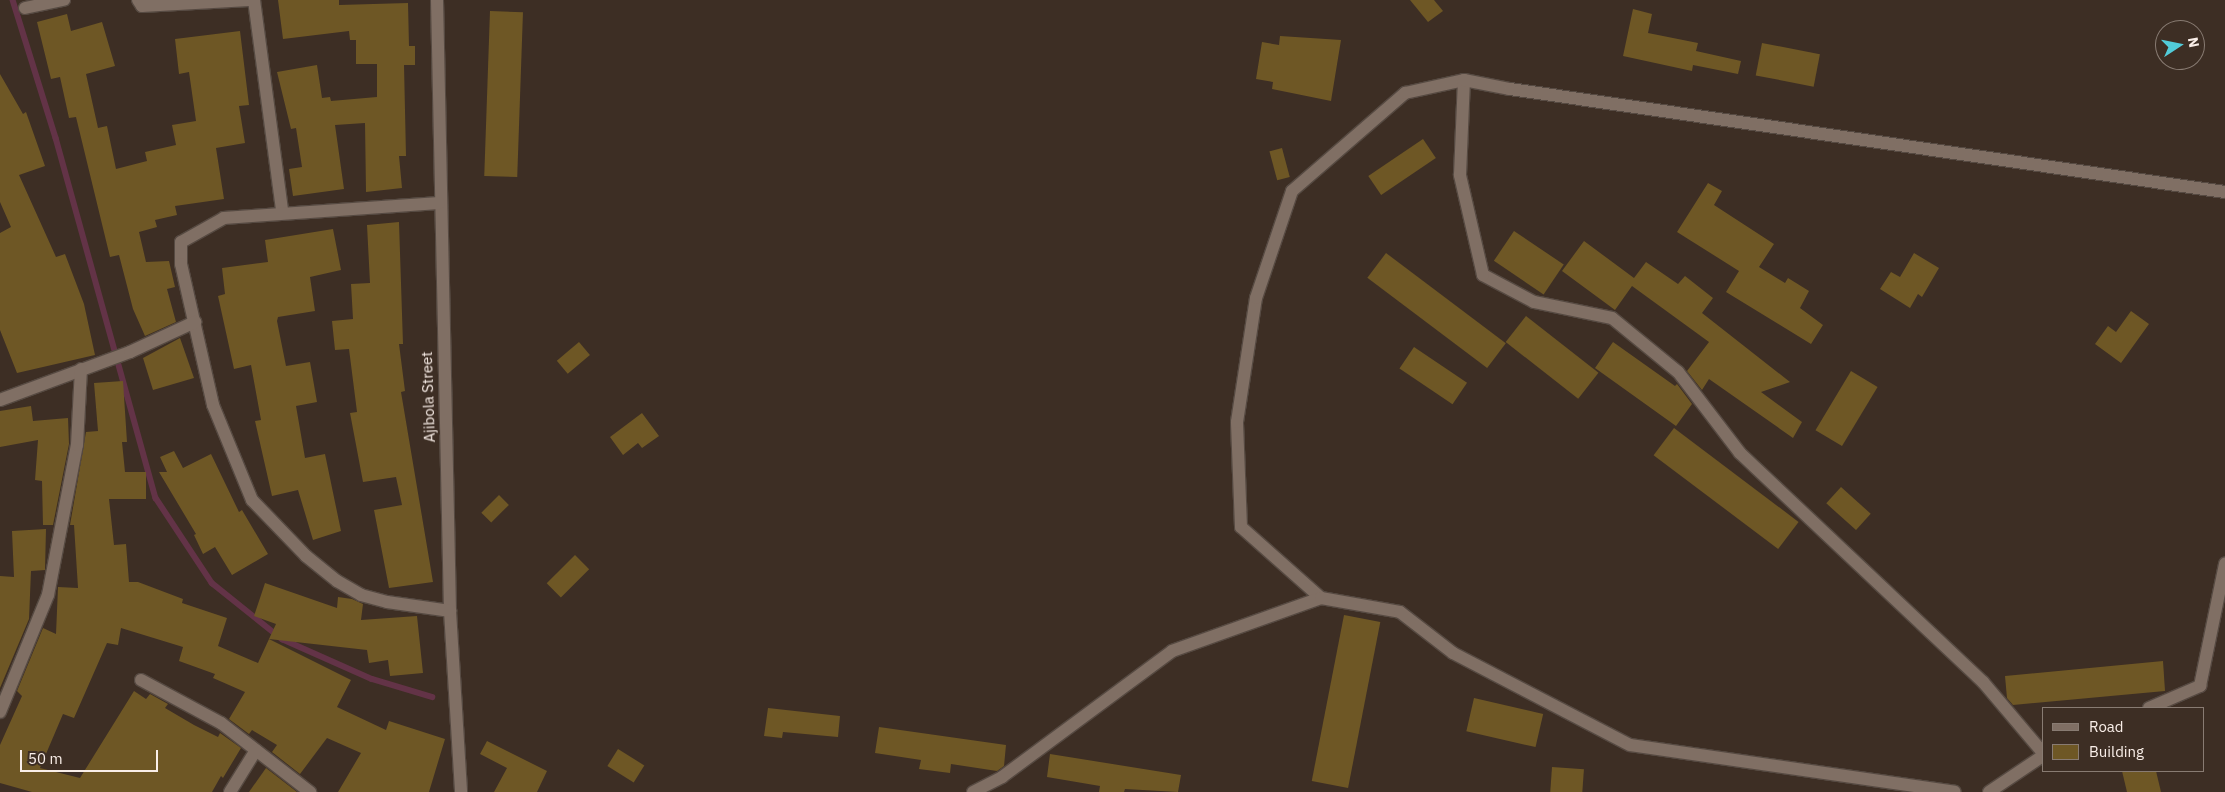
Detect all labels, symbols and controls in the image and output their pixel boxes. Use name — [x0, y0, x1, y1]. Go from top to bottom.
north arrow — [2155, 20, 2205, 70]
text: N — [2184, 36, 2204, 49]
street label: Ajibola Street — [417, 351, 439, 443]
legend — [2042, 707, 2205, 772]
text: Road — [2089, 717, 2124, 736]
scale bar — [22, 740, 160, 772]
text: Building — [2089, 742, 2144, 761]
text: 50 m — [28, 749, 63, 768]

